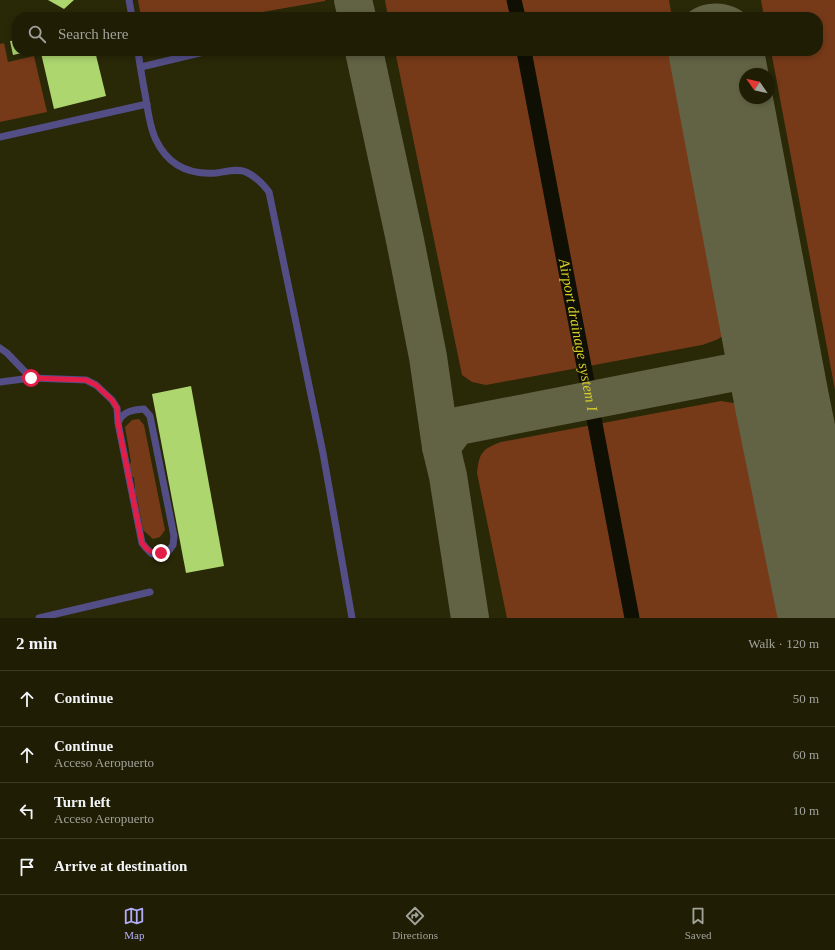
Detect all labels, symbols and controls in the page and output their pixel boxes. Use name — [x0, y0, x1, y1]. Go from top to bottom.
search box — [12, 12, 823, 56]
icon: search — [26, 23, 48, 45]
text: Search here — [58, 26, 128, 42]
north arrow — [739, 68, 775, 104]
water label: Airport drainage system I — [556, 256, 601, 413]
route start — [22, 369, 40, 387]
route end — [152, 544, 170, 562]
text: 2 min — [16, 634, 57, 653]
text: Walk · 120 m — [748, 636, 819, 651]
icon: ahead — [16, 688, 38, 710]
text: Continue — [54, 690, 113, 706]
text: 50 m — [793, 691, 819, 706]
text: Continue — [54, 738, 113, 754]
icon: ahead — [16, 744, 38, 766]
text: 60 m — [793, 747, 819, 762]
text: Acceso Aeropuerto — [54, 755, 154, 770]
text: Turn left — [54, 794, 111, 810]
icon: left — [16, 800, 38, 822]
text: 10 m — [793, 803, 819, 818]
text: Acceso Aeropuerto — [54, 811, 154, 826]
icon: arrive — [16, 856, 38, 878]
text: Arrive at destination — [54, 858, 187, 874]
tab: Map — [123, 905, 145, 941]
tab: Directions — [392, 905, 438, 941]
tab: Saved — [685, 905, 712, 941]

